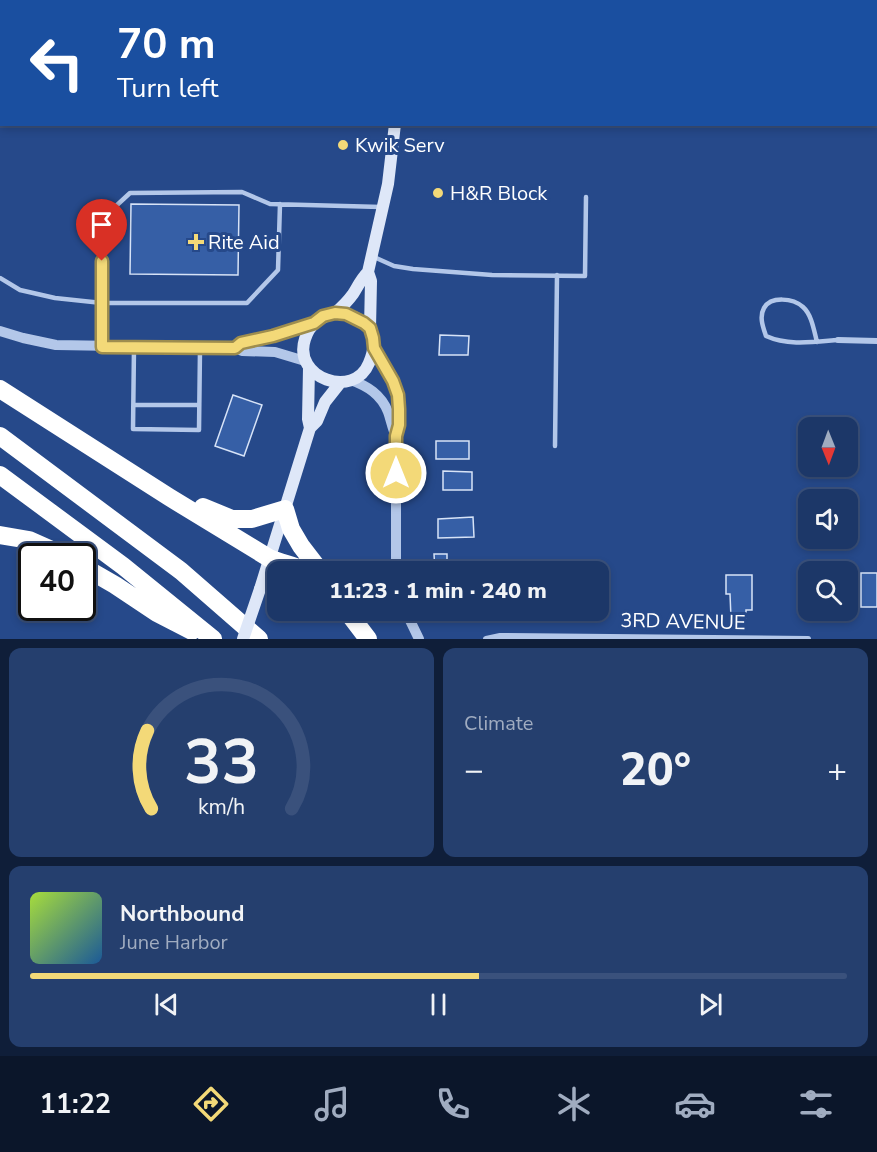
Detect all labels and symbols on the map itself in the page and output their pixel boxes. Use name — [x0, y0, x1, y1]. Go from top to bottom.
place label: Kwik Serv — [355, 132, 445, 159]
marker: Kwik Serv — [336, 138, 350, 152]
place label: H&R Block — [450, 180, 548, 207]
marker: H&R Block — [431, 186, 445, 200]
pin — [76, 199, 127, 261]
place label: Rite Aid — [208, 229, 280, 256]
marker: Rite Aid — [189, 235, 203, 249]
north arrow — [798, 417, 858, 477]
position arrow — [364, 441, 428, 505]
speed limit sign: 40 — [18, 543, 96, 621]
street label: 3RD AVENUE — [620, 607, 746, 636]

